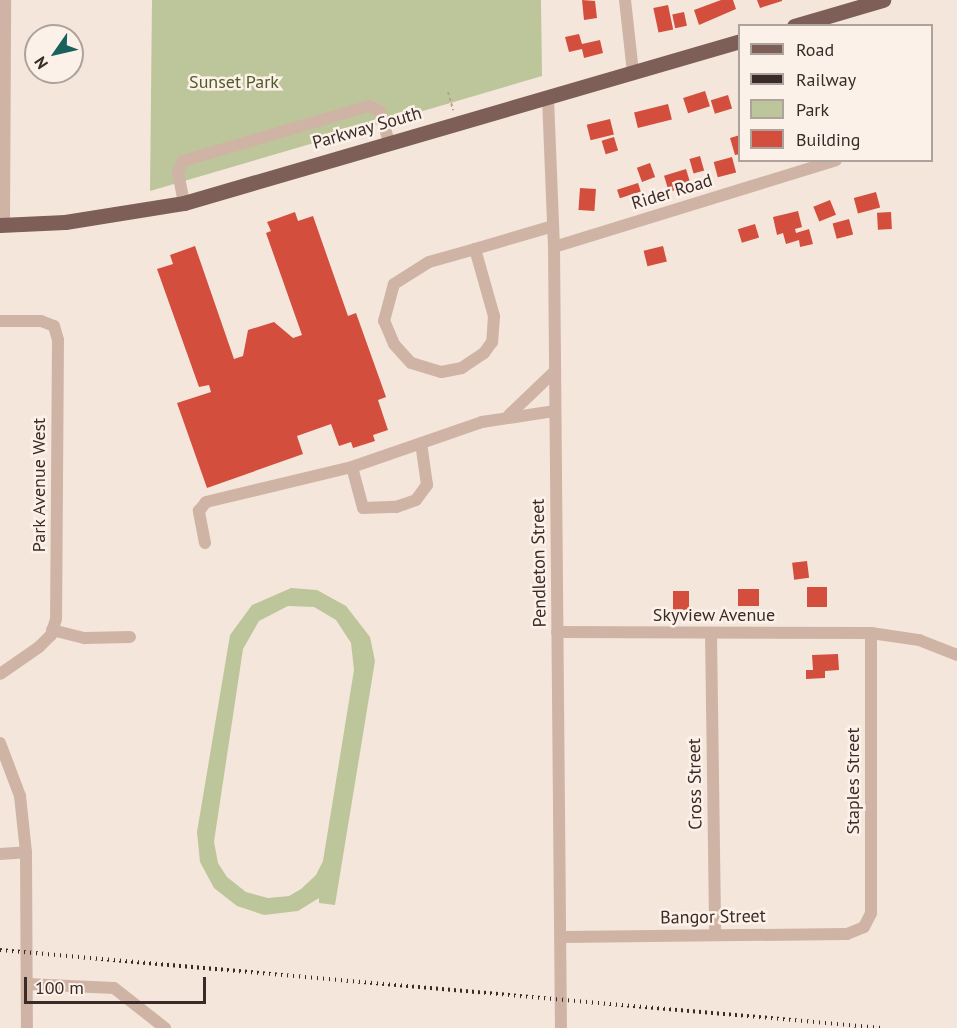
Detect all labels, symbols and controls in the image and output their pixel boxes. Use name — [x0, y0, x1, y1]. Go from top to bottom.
north arrow — [24, 24, 84, 84]
legend — [738, 24, 933, 162]
text: Road — [796, 38, 834, 61]
text: N — [30, 53, 52, 73]
text: Railway — [796, 68, 856, 91]
park label: Sunset Park — [189, 71, 279, 93]
text: Park — [796, 98, 829, 121]
street label: Parkway South — [310, 102, 424, 154]
text: Building — [796, 128, 860, 151]
street label: Rider Road — [629, 169, 715, 215]
street label: Park Avenue West — [28, 417, 50, 553]
street label: Pendleton Street — [527, 498, 551, 628]
street label: Skyview Avenue — [652, 604, 776, 626]
street label: Staples Street — [842, 727, 864, 835]
street label: Cross Street — [683, 738, 707, 830]
street label: Bangor Street — [660, 905, 766, 929]
scale bar — [27, 965, 208, 1003]
text: 100 m — [35, 976, 84, 999]

